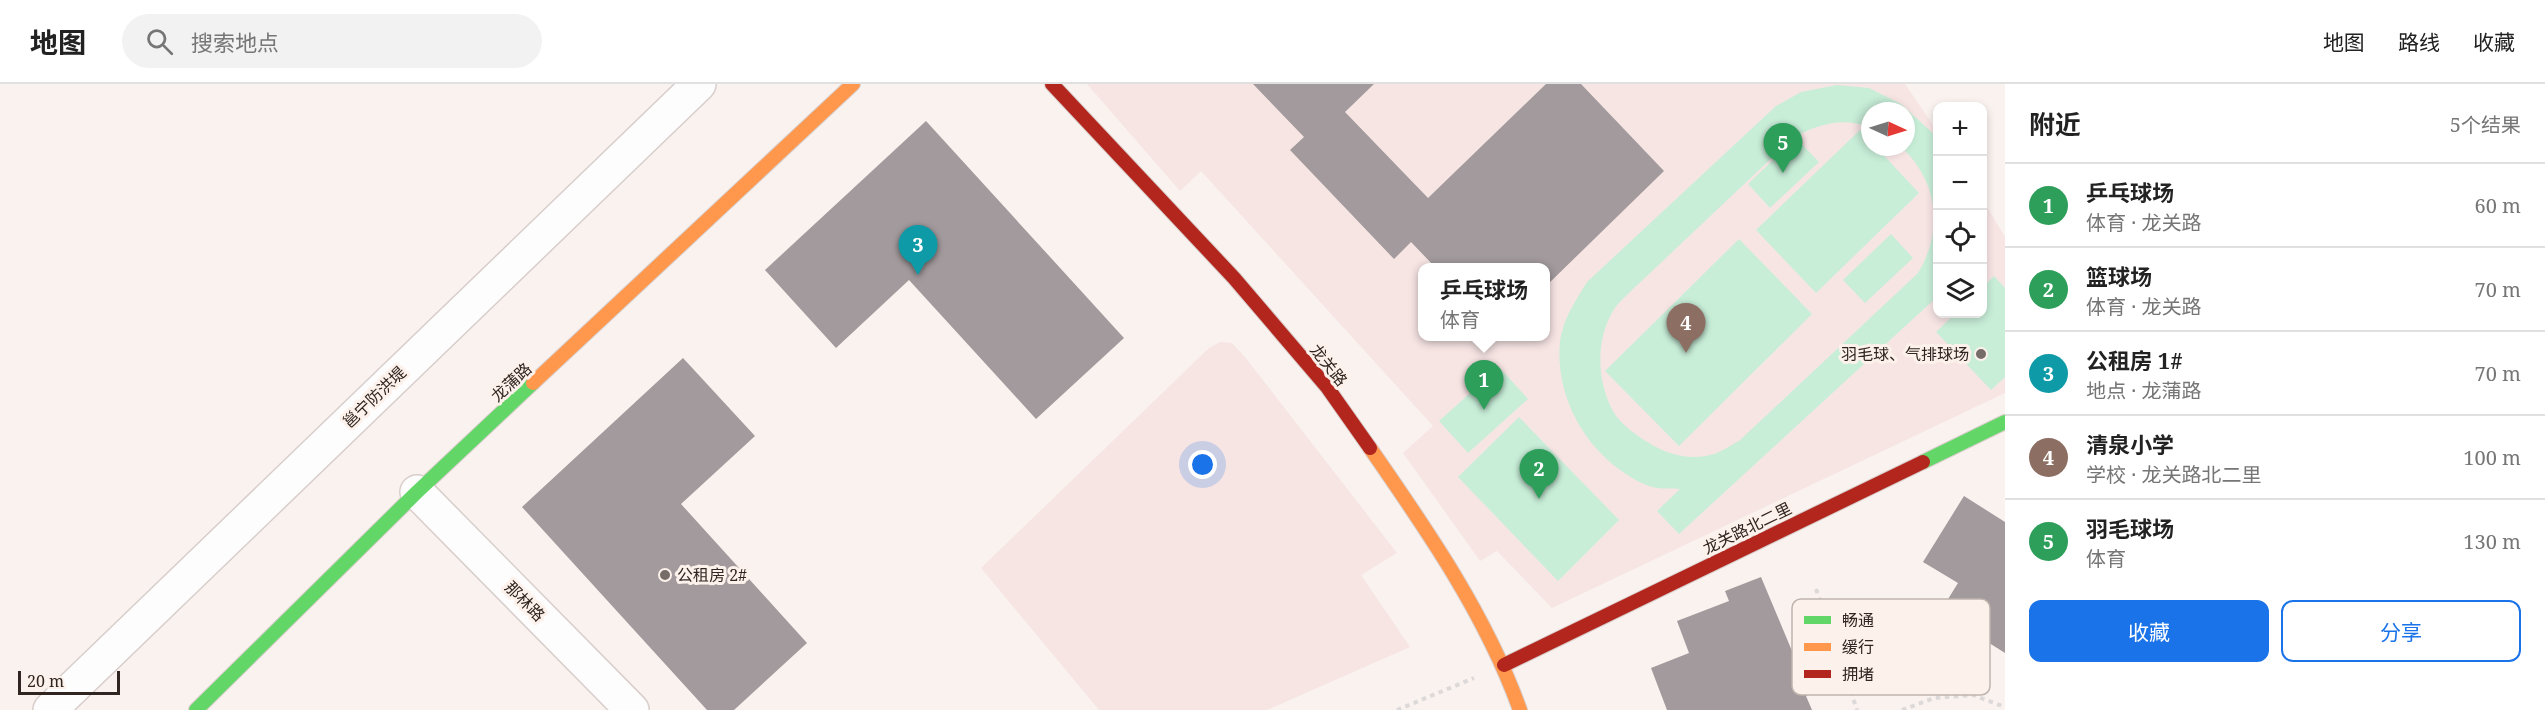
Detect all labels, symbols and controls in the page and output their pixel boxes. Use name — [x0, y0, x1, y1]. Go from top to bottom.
search box — [122, 14, 542, 68]
text: 地图 — [30, 23, 86, 61]
icon: search — [143, 25, 176, 58]
text: 搜索地点 — [191, 27, 279, 57]
text: 地图 — [2323, 28, 2365, 56]
text: 路线 — [2398, 28, 2440, 56]
text: 收藏 — [2473, 28, 2515, 56]
north arrow — [1861, 102, 1915, 156]
map controls — [1933, 102, 1987, 318]
button: + — [1933, 102, 1987, 156]
text: 附近 — [2029, 106, 2081, 142]
text: 5个结果 — [2450, 111, 2521, 138]
pin: 5 — [1764, 124, 1802, 173]
button: − — [1933, 156, 1987, 210]
text: 乒乓球场 — [2086, 177, 2174, 207]
text: 1 — [2043, 192, 2054, 219]
text: 60 m — [2475, 192, 2521, 219]
text: 体育 · 龙关路 — [2086, 209, 2201, 236]
button: locate — [1933, 210, 1987, 264]
pin: 3 — [898, 226, 938, 275]
text: 篮球场 — [2086, 261, 2152, 291]
popup — [1418, 263, 1550, 341]
button: layers — [1933, 264, 1987, 318]
text: 乒乓球场 — [1440, 274, 1528, 304]
text: 2 — [2043, 276, 2054, 303]
text: 70 m — [2475, 276, 2521, 303]
text: 体育 · 龙关路 — [2086, 293, 2201, 320]
pin: 4 — [1666, 304, 1706, 353]
text: 体育 — [1440, 306, 1480, 333]
street label: 龙关路 — [1305, 339, 1353, 391]
place label: 羽毛球、气排球场 — [1841, 343, 1969, 365]
text: 公租房 1# — [2086, 345, 2183, 375]
marker: 羽毛球、气排球场 — [1974, 347, 1988, 361]
street label: 龙蒲路 — [486, 358, 536, 406]
pin: 1 — [1464, 360, 1504, 410]
text: 3 — [2043, 360, 2054, 387]
text: 70 m — [2475, 360, 2521, 387]
street label: 邕宁防洪堤 — [338, 361, 410, 433]
text: 地点 · 龙蒲路 — [2086, 377, 2201, 404]
text: 清泉小学 — [2086, 429, 2174, 459]
text: 4 — [2043, 444, 2054, 471]
text: 100 m — [2463, 444, 2521, 471]
your location — [1188, 450, 1217, 479]
pin: 2 — [1520, 450, 1558, 499]
text: 学校 · 龙关路北二里 — [2086, 461, 2261, 488]
street label: 龙关路北二里 — [1699, 497, 1795, 559]
text: 羽毛球场 — [2086, 513, 2174, 543]
text: 5 — [2043, 528, 2054, 555]
text: 130 m — [2463, 528, 2521, 555]
text: 体育 — [2086, 545, 2126, 572]
place label: 公租房 2# — [677, 564, 747, 586]
marker: 公租房 2# — [658, 568, 672, 582]
street label: 那林路 — [500, 576, 550, 626]
legend — [1792, 599, 1990, 695]
button: 收藏 — [2029, 600, 2269, 662]
button: 分享 — [2281, 600, 2521, 662]
text: 畅通 — [1842, 609, 1874, 631]
text: 缓行 — [1842, 636, 1874, 658]
text: 拥堵 — [1842, 663, 1874, 685]
scale bar — [18, 668, 120, 696]
text: 20 m — [27, 670, 64, 692]

